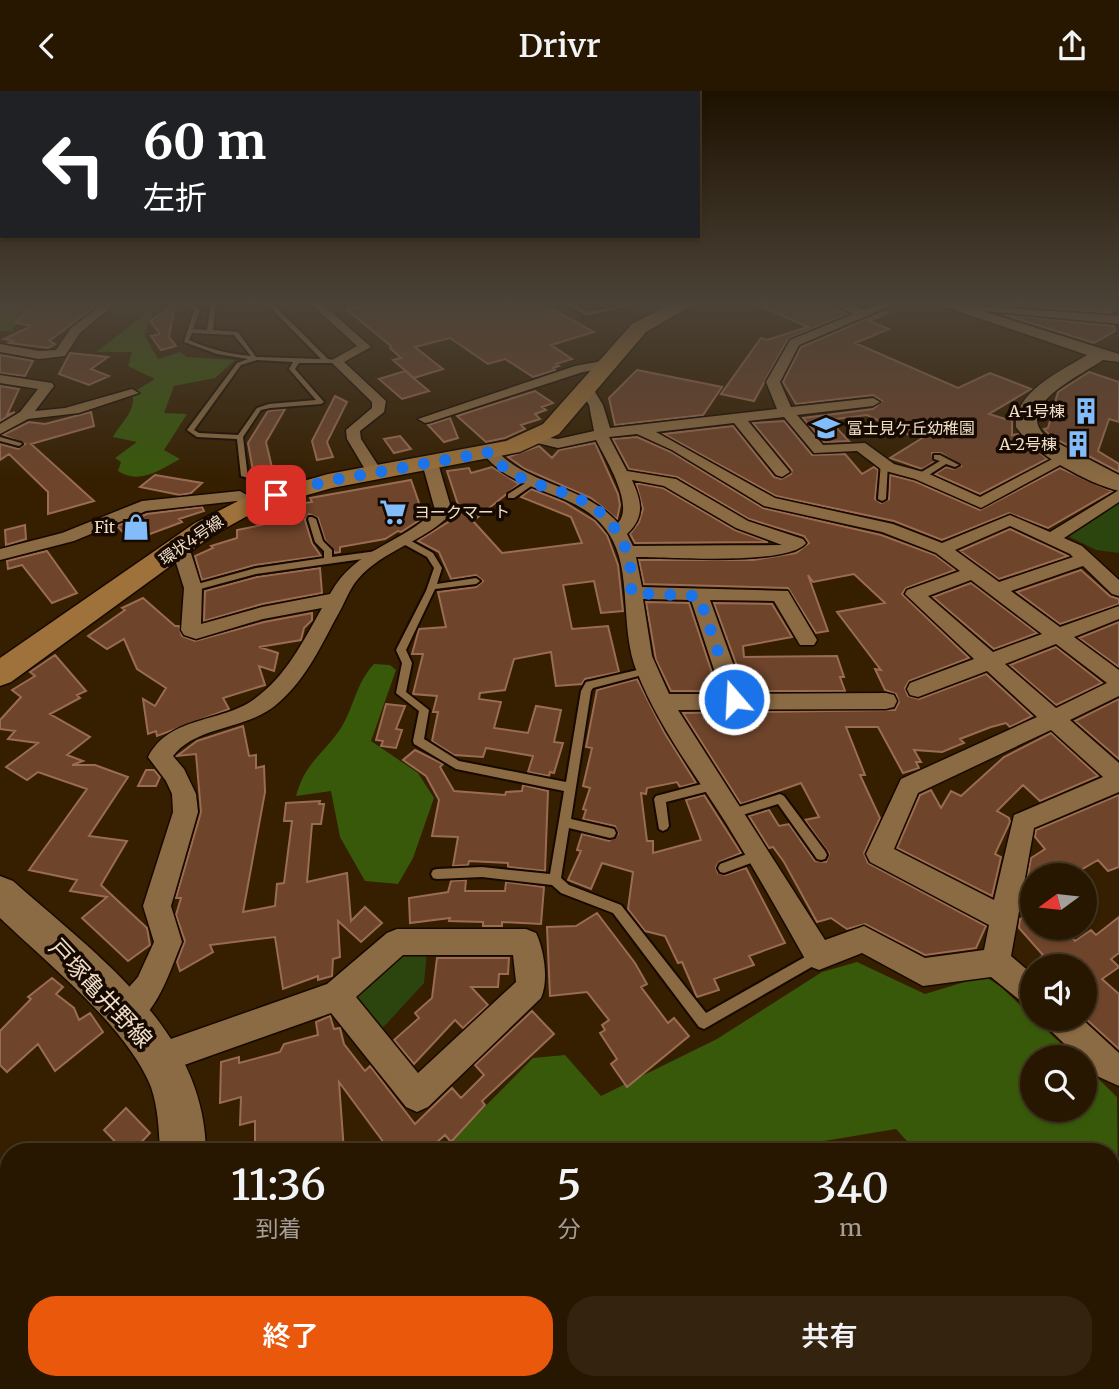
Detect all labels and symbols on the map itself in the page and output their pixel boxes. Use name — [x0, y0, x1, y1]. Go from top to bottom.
building icon: A-1号棟 — [1071, 396, 1101, 426]
place label: A-1号棟 — [1008, 401, 1065, 421]
school or university icon: 富士見ケ丘幼稚園 — [811, 413, 841, 443]
place label: 富士見ケ丘幼稚園 — [847, 418, 975, 438]
building icon: A-2号棟 — [1063, 429, 1093, 459]
place label: A-2号棟 — [998, 434, 1057, 454]
pin — [246, 465, 306, 525]
supermarket icon: ヨークマート — [378, 497, 408, 527]
place label: ヨークマート — [414, 502, 510, 522]
street label: 環状4号線 — [155, 511, 227, 569]
shop icon: Fit — [121, 512, 151, 542]
place label: Fit — [94, 517, 116, 537]
position arrow — [697, 662, 771, 736]
north arrow — [1020, 863, 1097, 940]
street label: 戸塚亀井野線 — [43, 933, 159, 1053]

